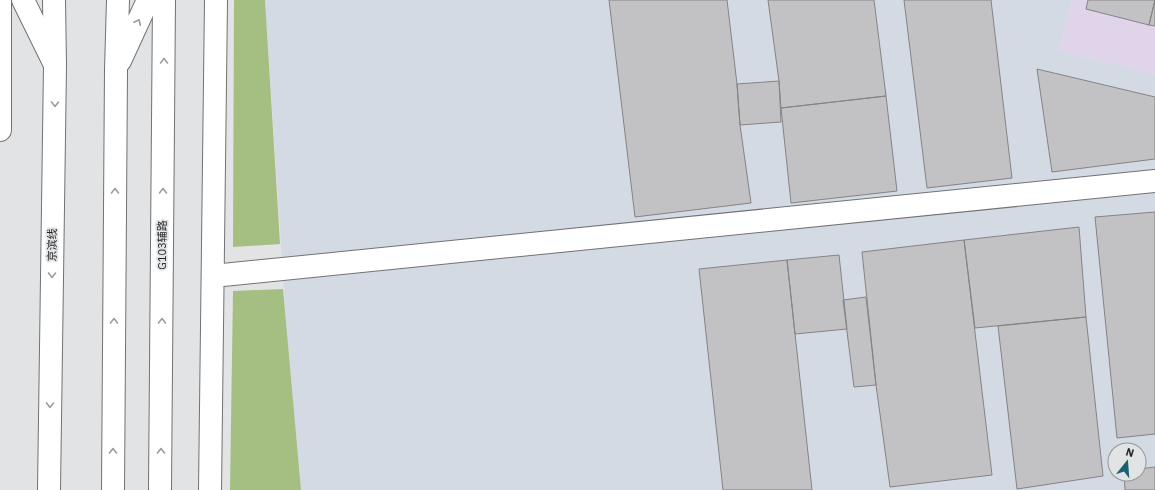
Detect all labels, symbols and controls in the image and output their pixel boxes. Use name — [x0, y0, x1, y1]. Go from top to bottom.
one-way arrow — [133, 19, 141, 26]
one-way arrow — [159, 58, 168, 64]
one-way arrow — [51, 101, 59, 107]
one-way arrow — [111, 188, 119, 194]
one-way arrow — [159, 188, 167, 194]
street label: G103辅路 — [155, 220, 169, 270]
street label: 京滨线 — [45, 228, 59, 262]
one-way arrow — [48, 272, 56, 278]
one-way arrow — [110, 318, 118, 324]
one-way arrow — [158, 318, 166, 324]
one-way arrow — [46, 402, 54, 408]
north arrow — [1107, 442, 1147, 482]
text: N — [1124, 445, 1136, 460]
one-way arrow — [109, 448, 117, 454]
one-way arrow — [157, 448, 165, 454]

